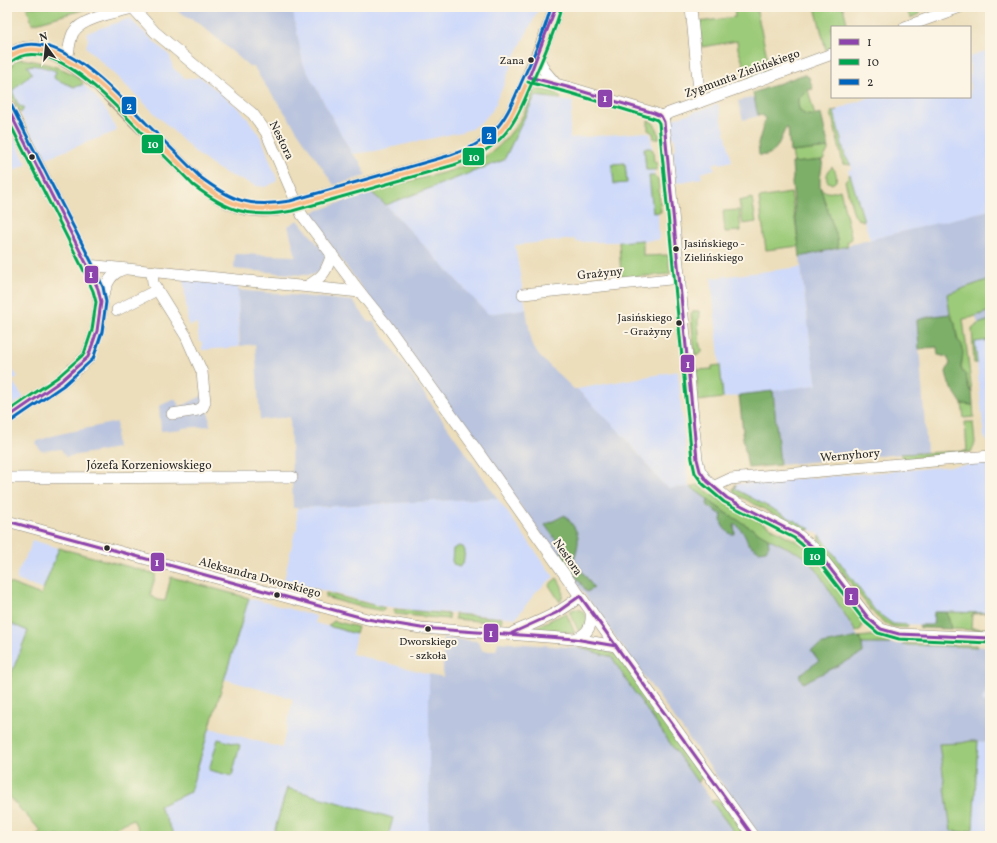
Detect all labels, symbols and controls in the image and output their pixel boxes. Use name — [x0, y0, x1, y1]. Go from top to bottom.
north arrow — [26, 26, 66, 66]
legend — [831, 26, 971, 98]
text: N — [38, 30, 50, 46]
text: 1 — [867, 35, 872, 51]
street label: Zygmunta Zielińskiego — [683, 46, 802, 102]
place label: Zana — [500, 54, 525, 69]
marker: Zana — [526, 55, 536, 65]
text: 10 — [867, 55, 879, 71]
text: 2 — [867, 75, 873, 91]
line badge: 1 — [597, 89, 613, 108]
text: 1 — [603, 92, 607, 107]
line badge: 2 — [121, 96, 137, 115]
text: 2 — [126, 100, 132, 115]
street label: Nestora — [265, 118, 297, 162]
line badge: 2 — [481, 126, 497, 145]
text: 2 — [486, 129, 492, 144]
line badge: 10 — [141, 134, 164, 154]
text: 10 — [147, 138, 159, 153]
line badge: 10 — [462, 147, 485, 166]
text: 10 — [468, 151, 480, 166]
unlabelled marker — [27, 152, 37, 162]
place label: Jasińskiego - Zielińskiego — [684, 237, 745, 266]
marker: Jasińskiego - Zielińskiego — [671, 244, 681, 254]
street label: Grażyny — [577, 264, 624, 284]
line badge: 1 — [84, 265, 99, 284]
text: 1 — [89, 268, 93, 283]
place label: Jasińskiego - Grażyny — [618, 311, 672, 340]
marker: Jasińskiego - Grażyny — [674, 318, 684, 328]
line badge: 1 — [680, 354, 695, 373]
text: 1 — [686, 358, 690, 373]
street label: Wernyhory — [819, 445, 881, 467]
street label: Józefa Korzeniowskiego — [86, 458, 212, 474]
street label: Nestora — [549, 536, 586, 579]
unlabelled marker — [102, 543, 112, 553]
line badge: 10 — [803, 547, 826, 566]
text: 10 — [809, 550, 821, 565]
line badge: 1 — [150, 552, 165, 572]
street label: Aleksandra Dworskiego — [197, 554, 322, 602]
text: 1 — [155, 556, 159, 571]
line badge: 1 — [844, 587, 859, 606]
unlabelled marker — [272, 590, 282, 600]
text: 1 — [849, 590, 853, 605]
line badge: 1 — [483, 623, 499, 643]
marker: Dworskiego - szkoła — [423, 624, 433, 634]
text: 1 — [489, 627, 493, 642]
place label: Dworskiego - szkoła — [399, 635, 457, 664]

